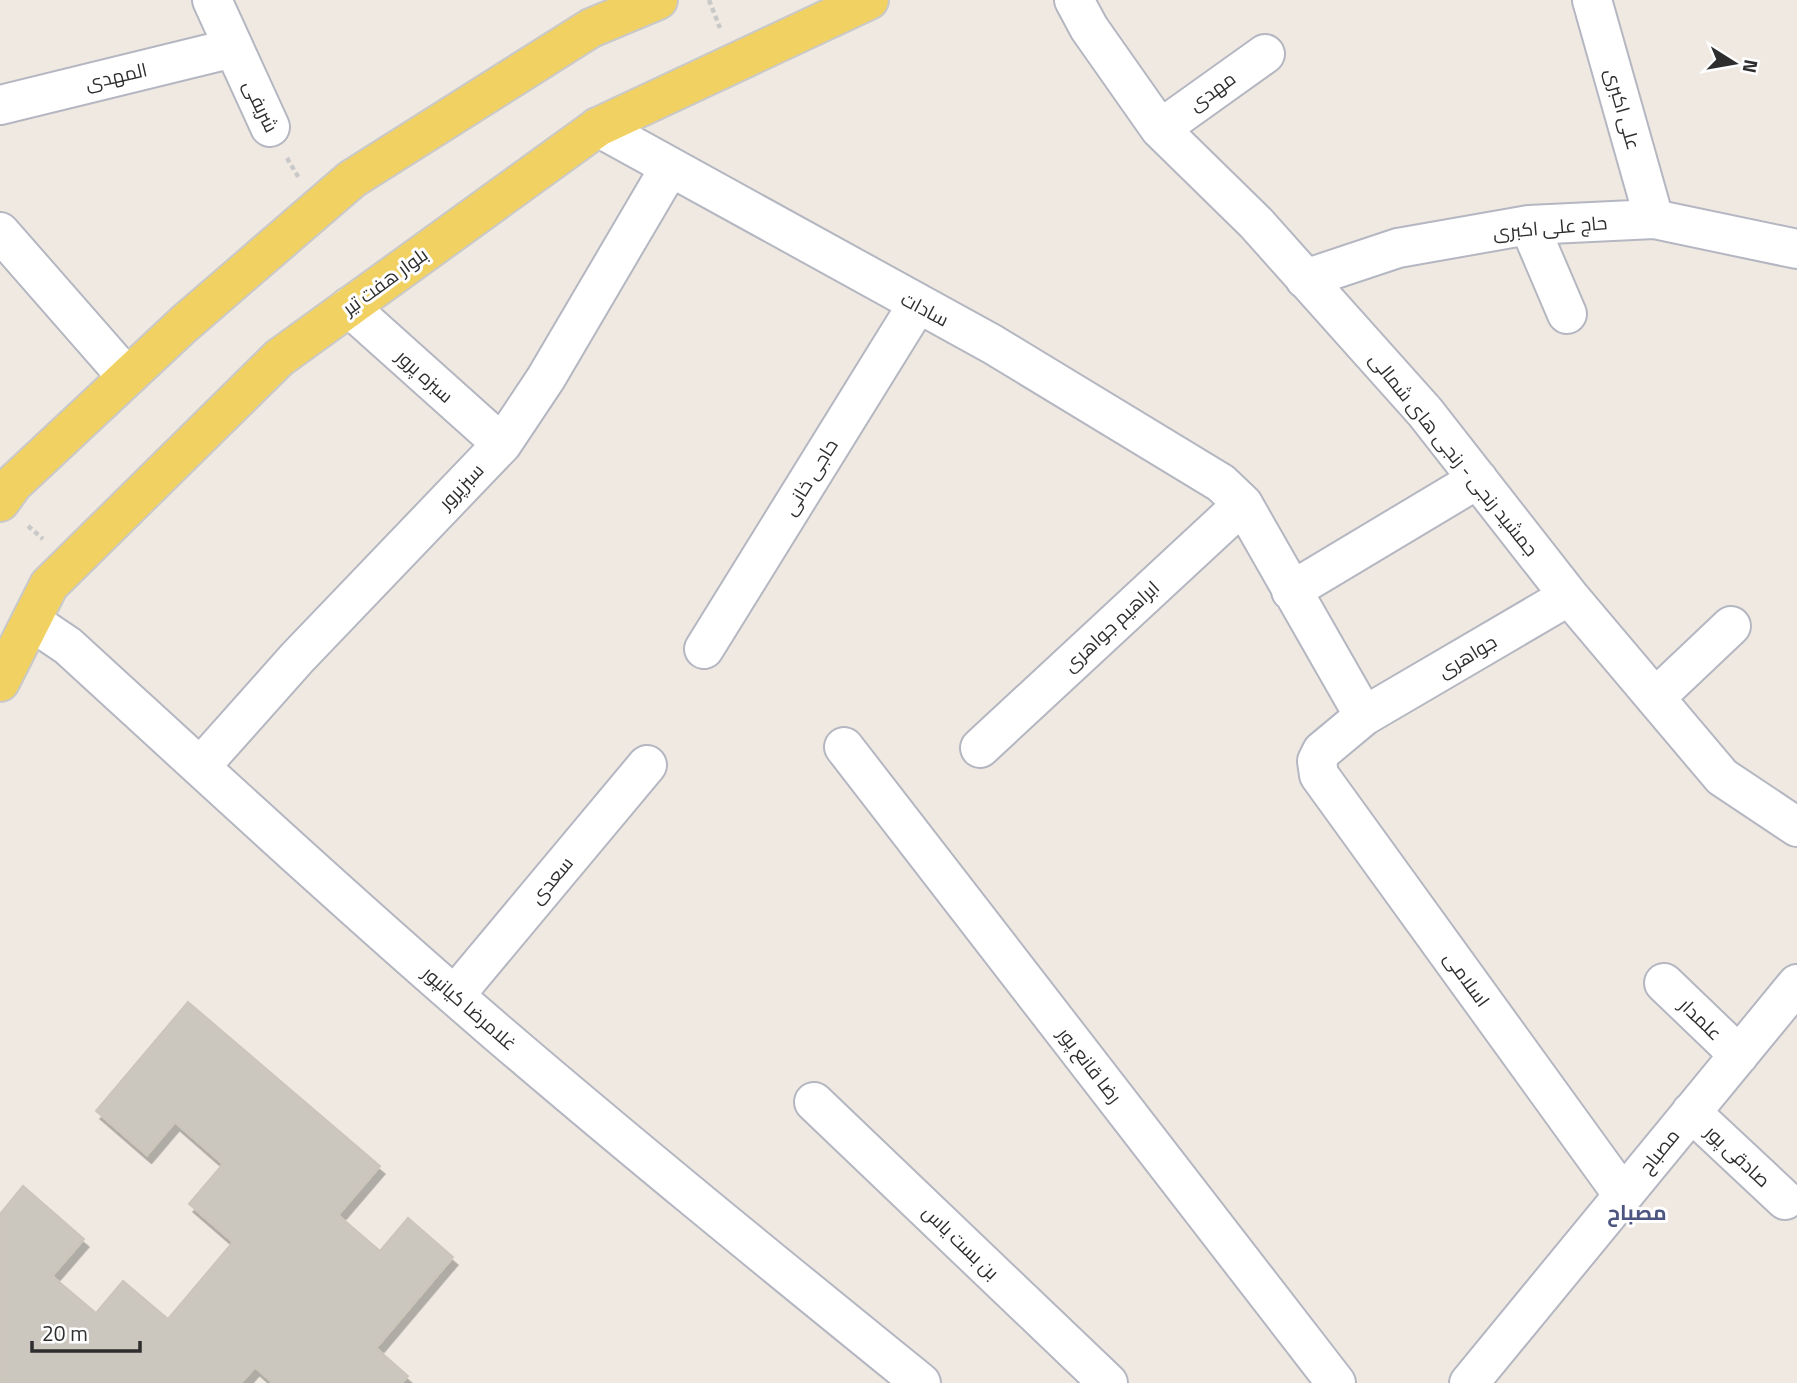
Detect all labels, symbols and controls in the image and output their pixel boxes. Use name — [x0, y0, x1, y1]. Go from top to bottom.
north arrow — [1699, 28, 1769, 98]
street label: المهدی — [82, 54, 150, 97]
text: N — [1736, 57, 1767, 76]
street label: مهدی — [1182, 64, 1241, 118]
street label: علی اکبری — [1598, 65, 1649, 153]
street label: شریفی — [236, 75, 287, 137]
street label: حاج علی اکبری — [1492, 207, 1608, 246]
street label: بلوار هفت تیر — [335, 240, 433, 322]
street label: سادات — [896, 284, 954, 333]
street label: سبزه پرور — [389, 341, 460, 409]
street label: جمشید رنجی - رنجی های شمالی — [1363, 345, 1546, 562]
street label: حاجی خانی — [775, 433, 845, 521]
street label: سبزپرور — [431, 456, 490, 516]
street label: ابراهیم جواهری — [1056, 573, 1165, 678]
street label: جواهری — [1432, 627, 1502, 685]
street label: سعدی — [522, 849, 579, 910]
street label: اسلامی — [1437, 945, 1498, 1013]
street label: غلامرضا کیانپور — [416, 958, 524, 1057]
street label: علمدار — [1673, 990, 1729, 1047]
street label: رضا قانع پور — [1051, 1020, 1129, 1109]
street label: صادقی پور — [1698, 1117, 1778, 1194]
street label: مصباح — [1631, 1122, 1686, 1179]
district label: مصباح — [1607, 1196, 1667, 1228]
street label: بن بست یاس — [916, 1197, 1006, 1286]
scale bar — [32, 1310, 140, 1354]
text: 20 m — [42, 1317, 88, 1349]

